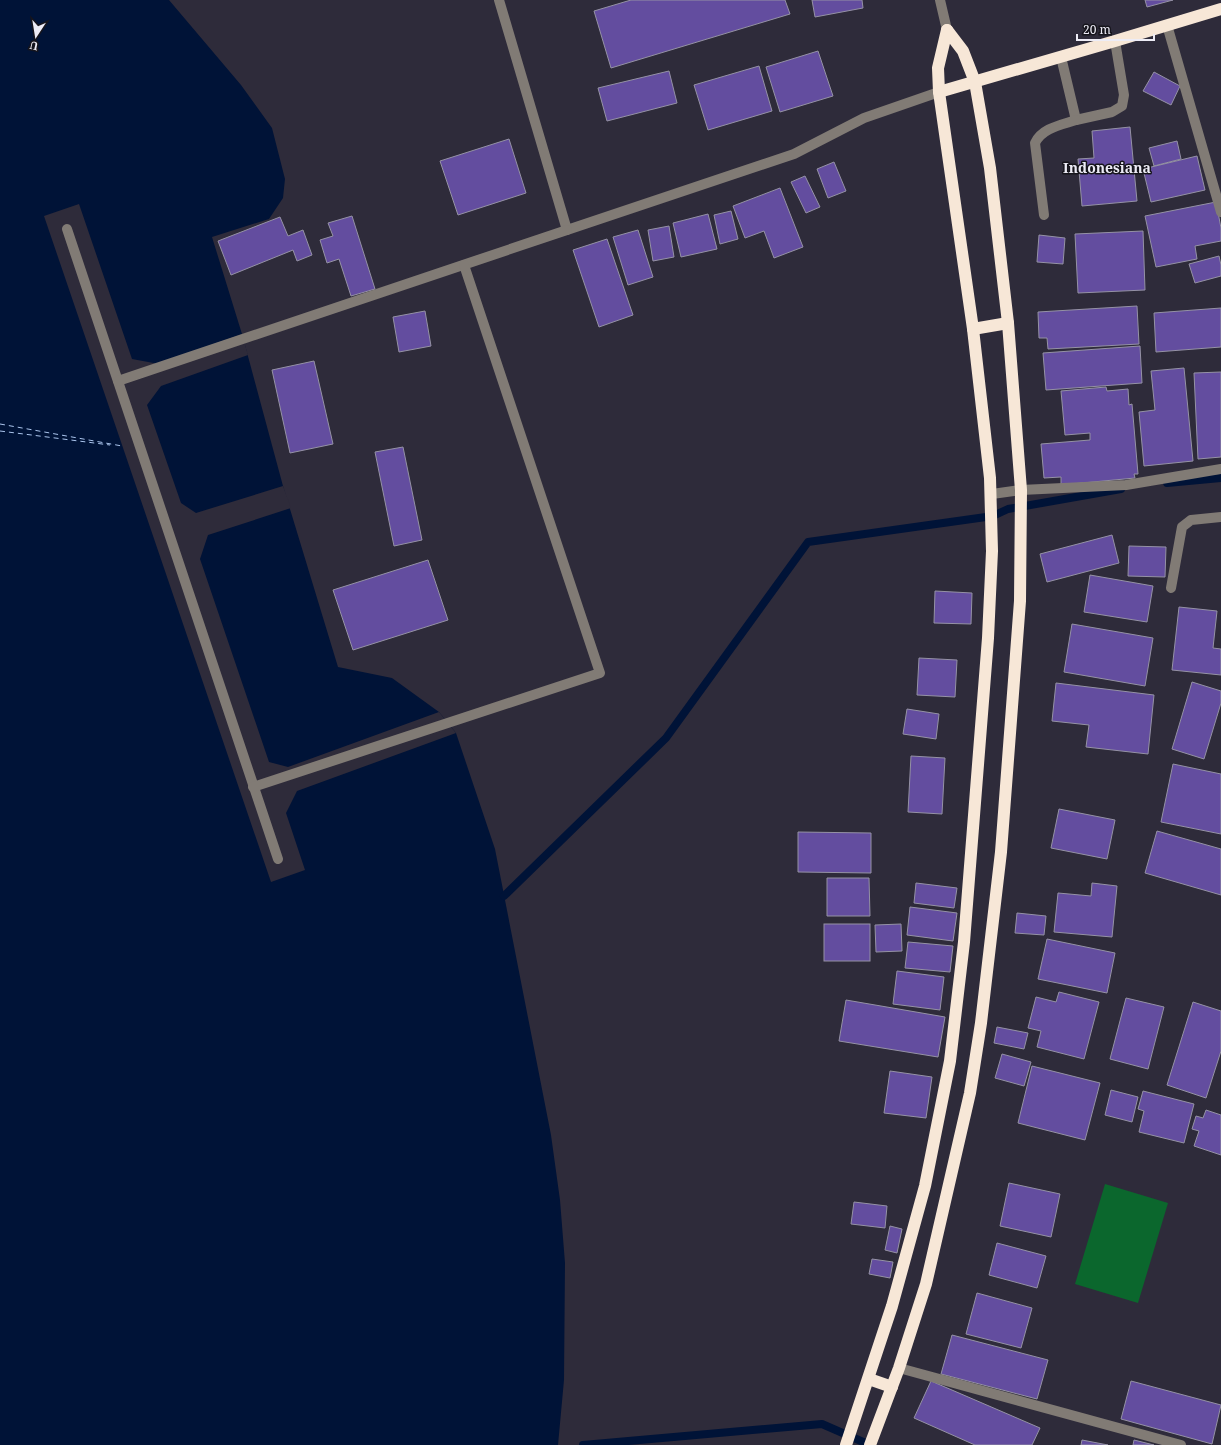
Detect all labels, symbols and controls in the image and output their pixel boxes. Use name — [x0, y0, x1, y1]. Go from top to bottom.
north arrow — [16, 16, 56, 56]
scale bar — [1077, 16, 1154, 42]
text: 20 m — [1083, 21, 1111, 38]
text: U — [27, 38, 39, 54]
district label: Indonesiana — [1063, 158, 1151, 177]

